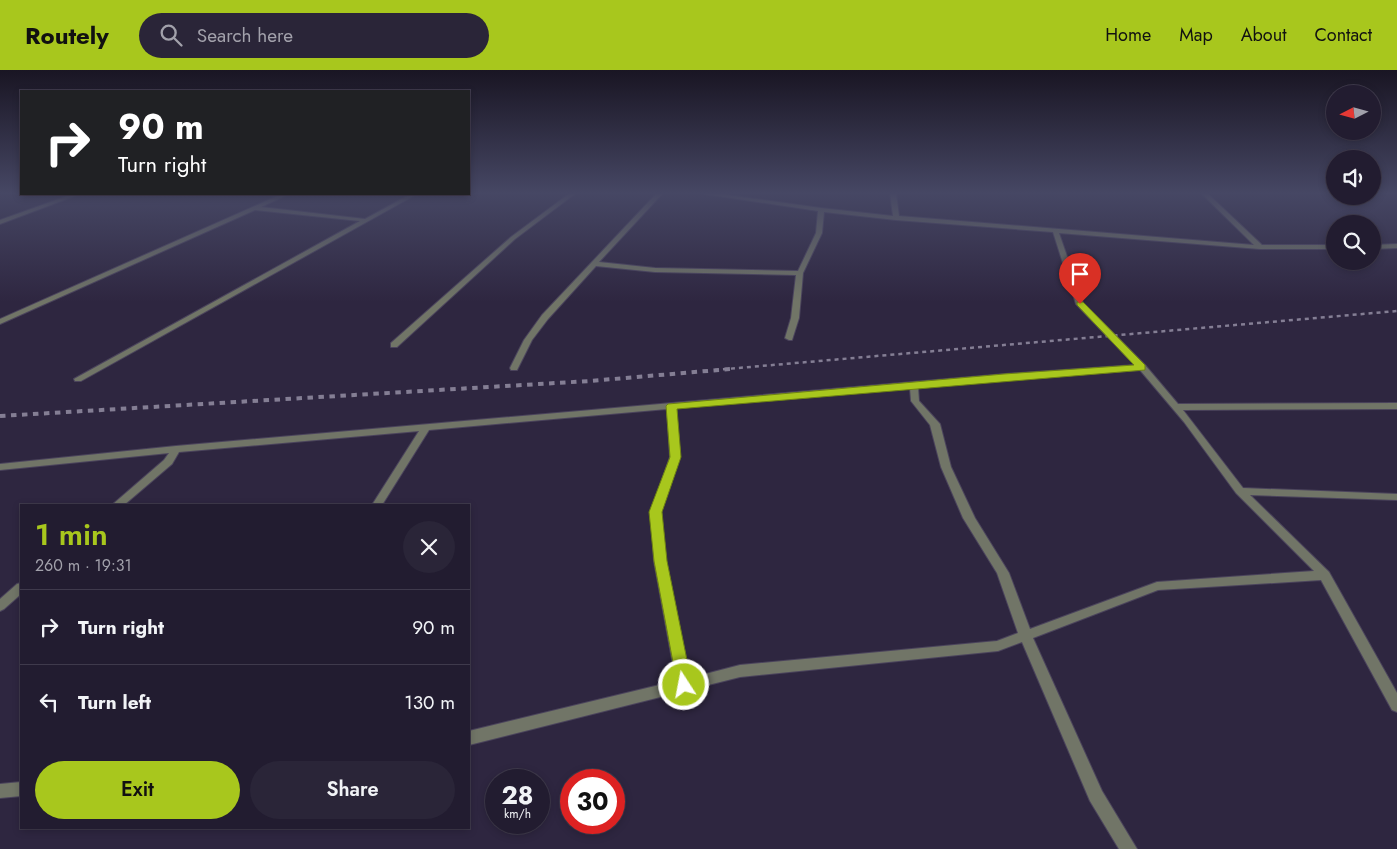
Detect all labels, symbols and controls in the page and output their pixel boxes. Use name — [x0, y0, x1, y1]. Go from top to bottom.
search box — [139, 13, 489, 58]
text: Routely — [25, 18, 109, 53]
icon: search — [157, 21, 185, 49]
text: Search here — [197, 22, 293, 49]
text: Home — [1105, 22, 1151, 48]
text: Map — [1179, 22, 1213, 48]
text: About — [1241, 22, 1286, 48]
text: Contact — [1314, 22, 1372, 48]
north arrow — [1326, 85, 1381, 140]
map controls — [1326, 85, 1381, 270]
text: 90 m — [118, 102, 204, 152]
icon: right — [35, 110, 100, 175]
text: Turn right — [118, 148, 206, 180]
button: sound — [1326, 150, 1381, 205]
button: search — [1326, 215, 1381, 270]
pin — [1059, 253, 1101, 304]
icon: arrive — [1066, 260, 1094, 288]
text: 1 min — [35, 513, 108, 556]
button: close — [403, 521, 455, 573]
text: 260 m · 19:31 — [35, 554, 132, 577]
icon: right — [35, 613, 63, 641]
text: Turn right — [78, 614, 164, 641]
text: 90 m — [412, 614, 455, 641]
position arrow — [657, 658, 709, 710]
icon: left — [35, 688, 63, 716]
text: Turn left — [78, 689, 151, 716]
text: 130 m — [404, 689, 455, 716]
button: Exit — [35, 761, 240, 819]
button: Share — [250, 761, 455, 819]
speed limit sign: 30 — [560, 769, 625, 834]
text: 28 — [501, 777, 534, 813]
text: km/h — [504, 805, 531, 823]

